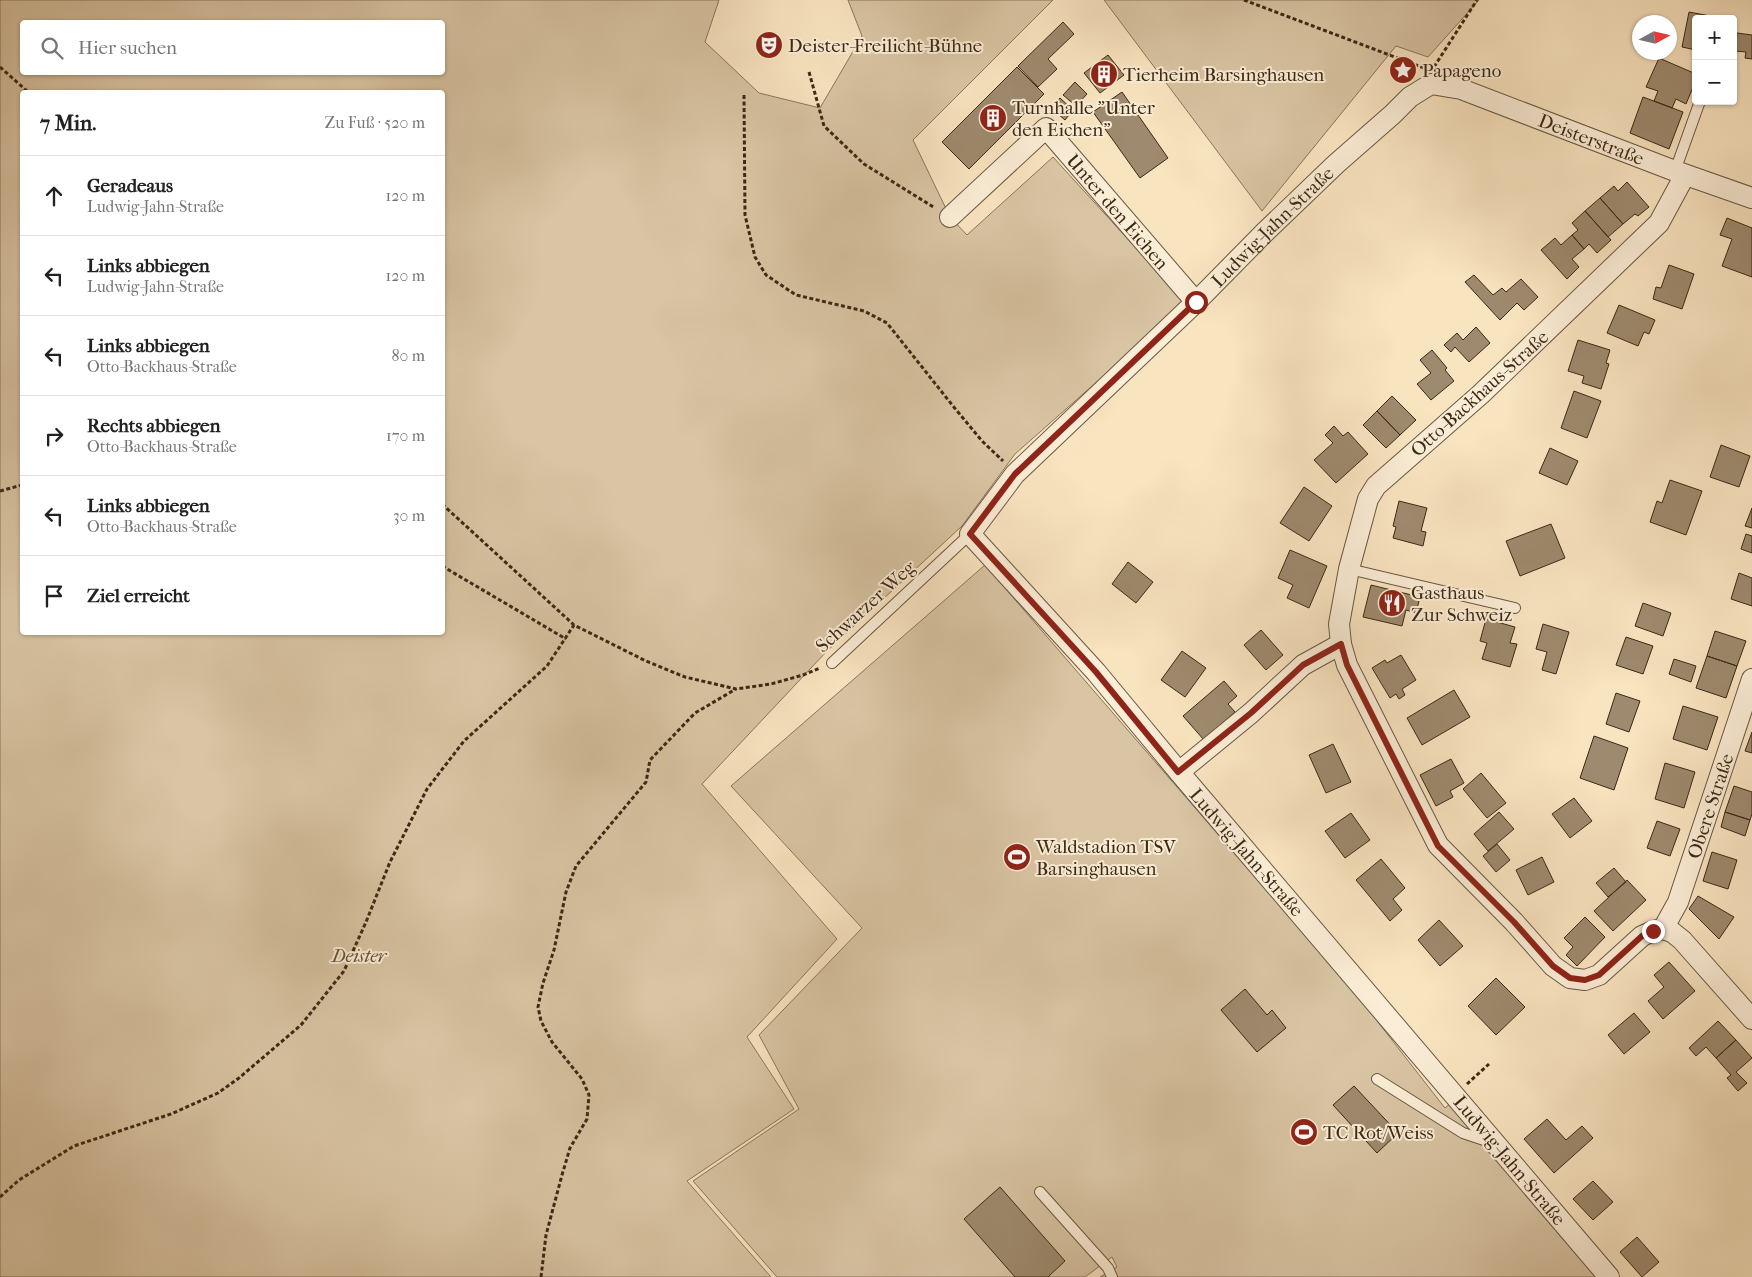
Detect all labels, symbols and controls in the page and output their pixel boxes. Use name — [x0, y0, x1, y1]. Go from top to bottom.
north arrow — [1632, 15, 1677, 60]
map controls — [1692, 15, 1737, 105]
button: + — [1692, 15, 1737, 60]
search box — [20, 20, 445, 75]
theatre icon: Deister-Freilicht-Bühne — [754, 30, 784, 60]
icon: search — [38, 34, 66, 62]
place label: Deister-Freilicht-Bühne — [788, 35, 982, 57]
text: Hier suchen — [78, 37, 177, 59]
place icon: Papageno — [1388, 55, 1418, 85]
building icon: Tierheim Barsinghausen — [1089, 59, 1119, 89]
place label: Papageno — [1422, 60, 1502, 82]
button: − — [1692, 60, 1737, 105]
place label: Tierheim Barsinghausen — [1123, 64, 1324, 86]
place label: Turnhalle "Unter den Eichen" — [1012, 97, 1156, 141]
building icon: Turnhalle "Unter den Eichen" — [978, 103, 1008, 133]
street label: Deisterstraße — [1535, 110, 1647, 170]
text: 7 Min. — [40, 111, 96, 135]
text: Zu Fuß · 520 m — [325, 113, 425, 132]
street label: Unter den Eichen — [1061, 150, 1173, 274]
street label: Ludwig-Jahn-Straße — [1207, 162, 1338, 292]
text: Geradeaus — [87, 175, 173, 197]
icon: ahead — [40, 182, 68, 210]
text: 120 m — [386, 186, 425, 205]
text: Ludwig-Jahn-Straße — [87, 197, 224, 216]
text: Links abbiegen — [87, 255, 210, 277]
icon: left — [40, 262, 68, 290]
text: 120 m — [386, 266, 425, 285]
text: Ludwig-Jahn-Straße — [87, 277, 224, 296]
route start — [1185, 291, 1208, 314]
street label: Otto-Backhaus-Straße — [1406, 326, 1553, 461]
text: Links abbiegen — [87, 335, 210, 357]
icon: left — [40, 342, 68, 370]
text: 80 m — [391, 346, 425, 365]
text: Otto-Backhaus-Straße — [87, 357, 237, 376]
text: Rechts abbiegen — [87, 415, 221, 437]
icon: right — [40, 422, 68, 450]
text: 170 m — [386, 426, 425, 445]
text: Otto-Backhaus-Straße — [87, 437, 237, 456]
text: Links abbiegen — [87, 495, 210, 517]
icon: left — [40, 502, 68, 530]
text: 30 m — [393, 506, 425, 525]
text: Otto-Backhaus-Straße — [87, 517, 237, 536]
street label: Schwarzer Weg — [811, 556, 921, 657]
icon: arrive — [40, 582, 68, 610]
place label: Gasthaus Zur Schweiz — [1411, 582, 1512, 626]
text: Ziel erreicht — [87, 585, 190, 607]
restaurant icon: Gasthaus Zur Schweiz — [1377, 588, 1407, 618]
street label: Obere Straße — [1683, 751, 1738, 862]
street label: Ludwig-Jahn-Straße — [1185, 784, 1308, 921]
place label: Waldstadion TSV Barsinghausen — [1035, 836, 1176, 880]
sports icon: Waldstadion TSV Barsinghausen — [1002, 842, 1032, 872]
route end — [1642, 920, 1665, 943]
park label: Deister — [330, 945, 388, 967]
street label: Ludwig-Jahn-Straße — [1449, 1091, 1570, 1230]
sports icon: TC Rot/Weiss — [1289, 1117, 1319, 1147]
place label: TC Rot/Weiss — [1323, 1122, 1434, 1144]

